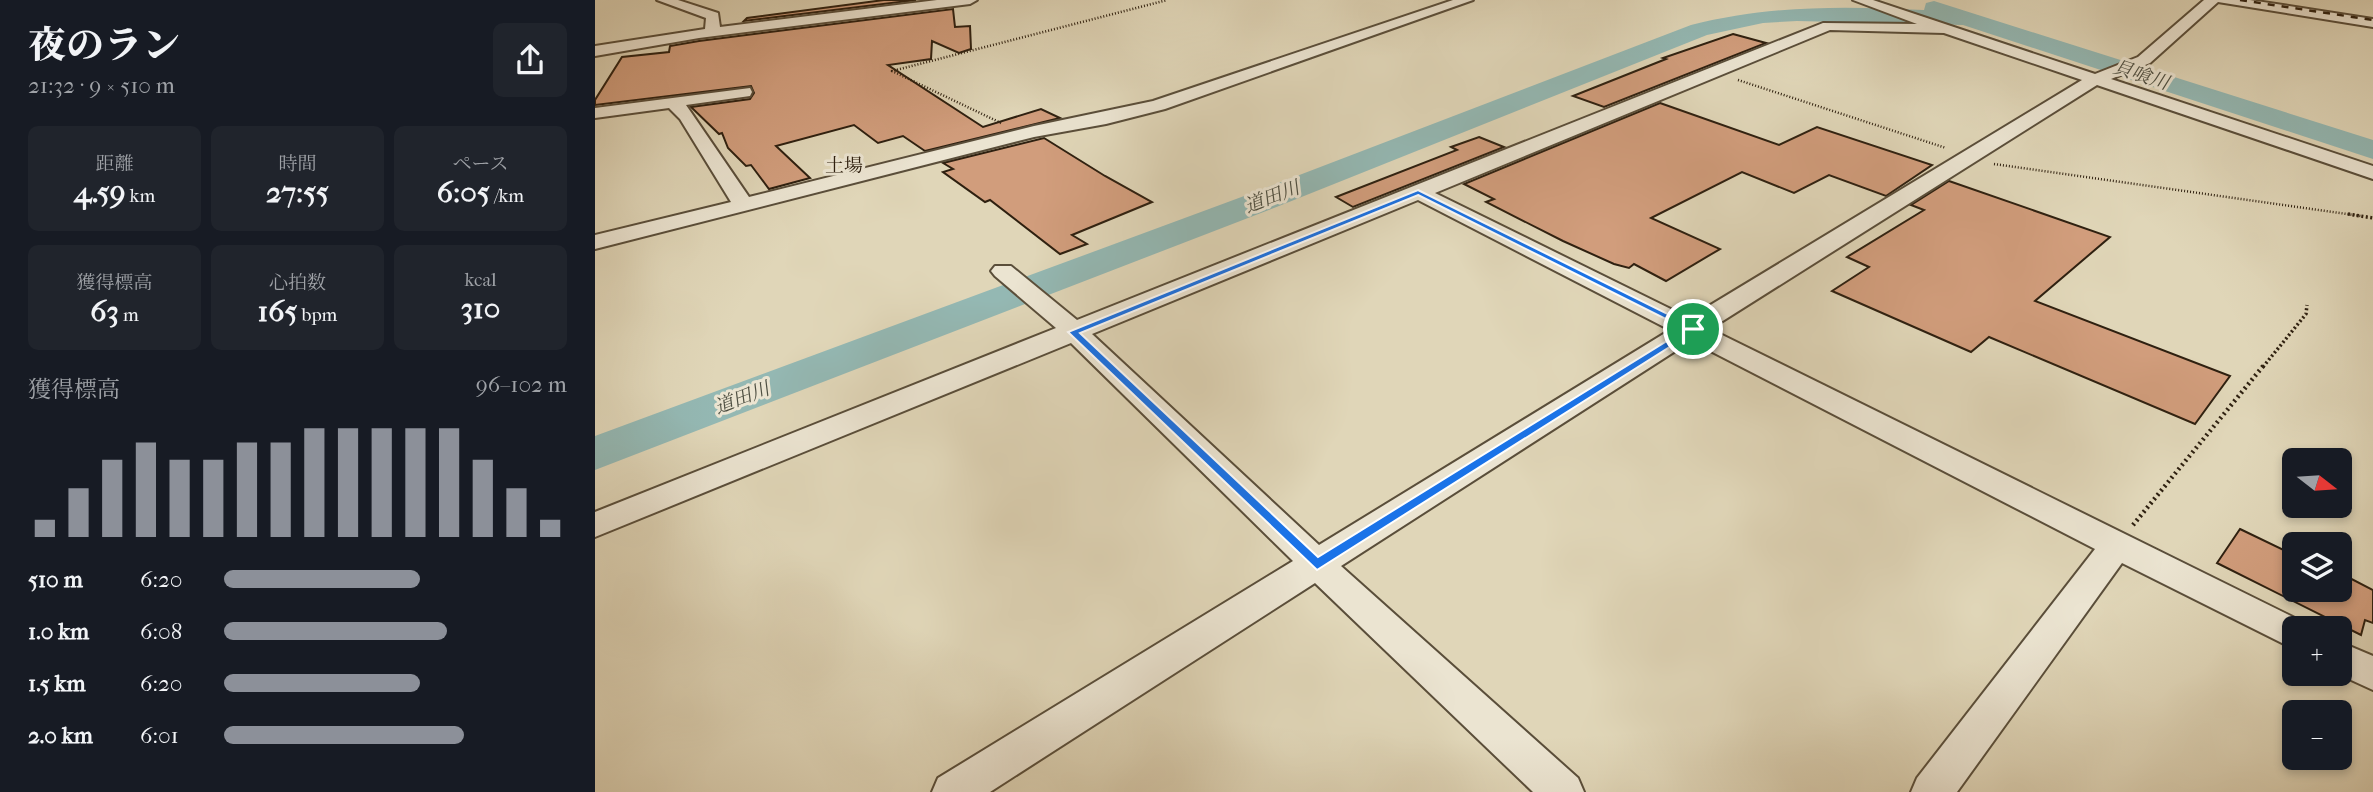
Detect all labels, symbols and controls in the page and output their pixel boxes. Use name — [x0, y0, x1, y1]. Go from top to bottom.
text: 夜のラン — [28, 23, 180, 68]
button: share — [493, 23, 567, 97]
water label: 貝喰川 — [2110, 56, 2173, 95]
text: 21:32 · 9 × 510 m — [28, 72, 175, 99]
text: 距離 — [95, 153, 134, 175]
text: 時間 — [278, 153, 317, 175]
text: ペース — [452, 153, 509, 175]
district label: 土場 — [825, 155, 863, 177]
text: 4.59 — [74, 175, 126, 210]
text: 27:55 — [266, 175, 329, 210]
text: 6:05 — [437, 175, 490, 210]
water label: 道田川 — [1241, 176, 1304, 217]
text: km — [126, 185, 155, 207]
text: /km — [490, 185, 524, 207]
text: kcal — [465, 269, 496, 291]
text: 獲得標高 — [76, 272, 153, 294]
text: 心拍数 — [269, 272, 326, 294]
text: 310 — [461, 291, 500, 326]
text: 63 — [90, 294, 119, 329]
text: 165 — [258, 294, 297, 329]
pin — [1663, 299, 1723, 359]
text: m — [119, 304, 139, 326]
text: bpm — [297, 304, 337, 326]
icon: arrive — [1674, 310, 1712, 348]
text: 96–102 m — [476, 371, 567, 398]
text: 獲得標高 — [28, 376, 120, 403]
water label: 道田川 — [711, 377, 774, 418]
north arrow — [2282, 448, 2352, 518]
map controls — [2282, 448, 2352, 770]
button: layers — [2282, 532, 2352, 602]
text: 510 m — [28, 566, 83, 593]
text: 6:20 — [140, 566, 183, 593]
button: + — [2282, 616, 2352, 686]
text: 1.0 km — [28, 618, 89, 645]
text: 6:08 — [140, 618, 182, 645]
text: 1.5 km — [28, 670, 86, 697]
text: 6:20 — [140, 670, 183, 697]
button: − — [2282, 700, 2352, 770]
text: 2.0 km — [28, 722, 93, 749]
text: 6:01 — [140, 722, 179, 749]

